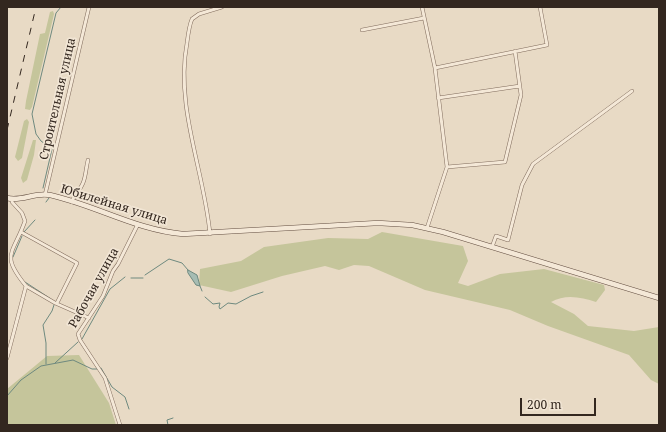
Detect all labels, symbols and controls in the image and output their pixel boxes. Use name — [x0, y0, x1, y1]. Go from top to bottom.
street label: Строительная улица — [37, 37, 79, 161]
street label: Юбилейная улица — [59, 182, 169, 228]
street label: Рабочая улица — [66, 245, 122, 331]
scale bar — [522, 390, 598, 416]
text: 200 m — [527, 396, 562, 413]

